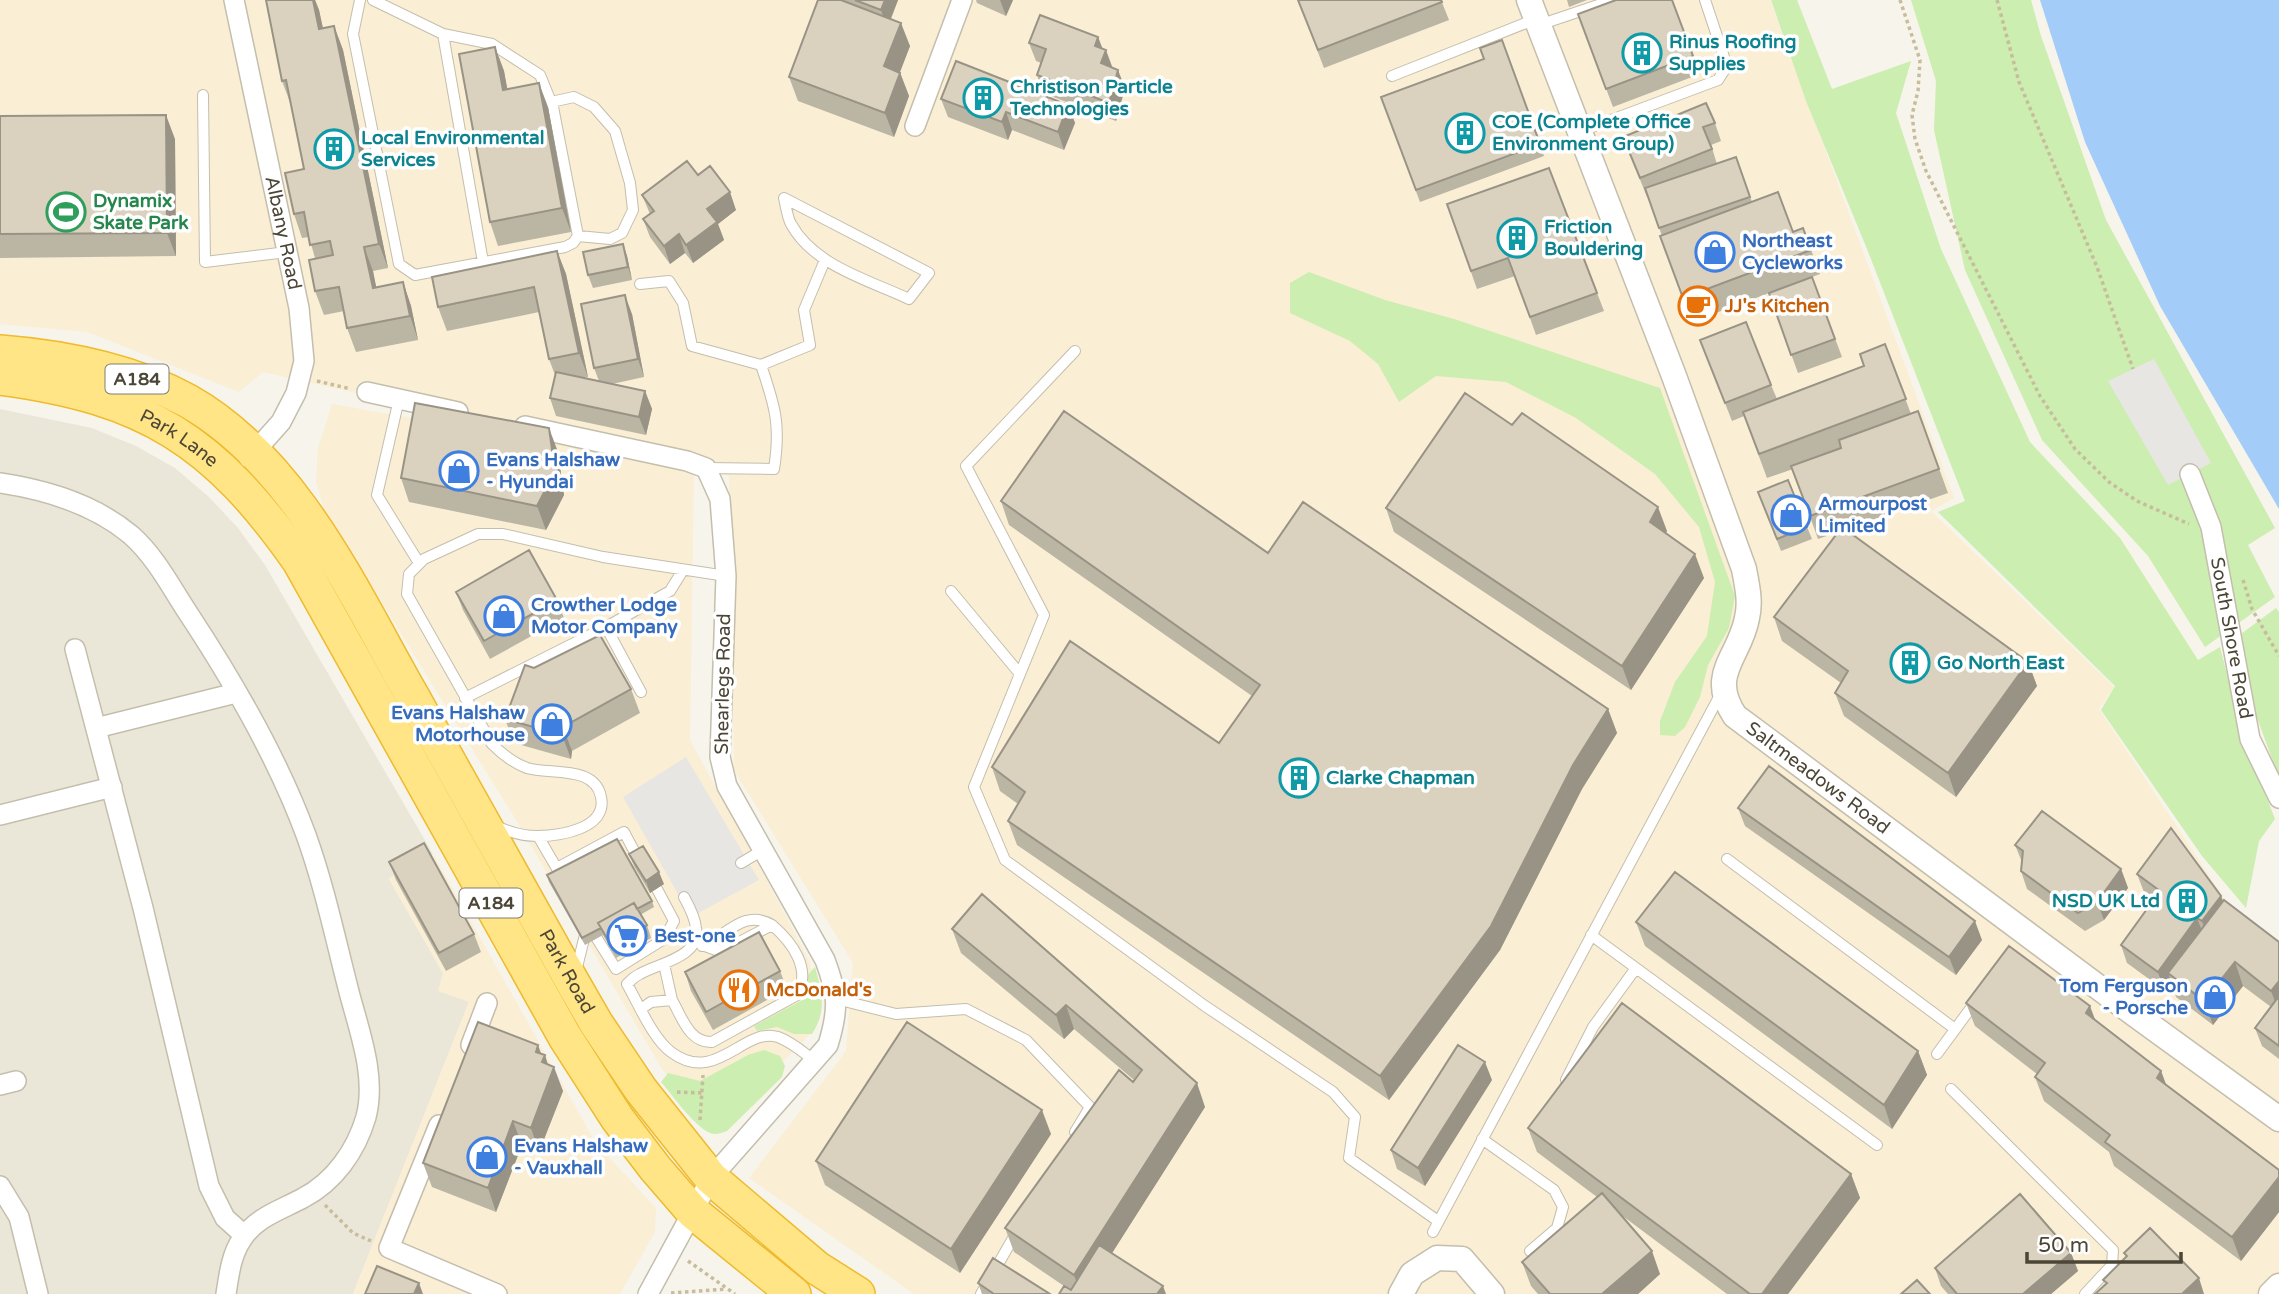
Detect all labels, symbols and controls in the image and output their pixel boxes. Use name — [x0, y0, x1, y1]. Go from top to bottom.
place label: Rinus Roofing Supplies — [1669, 31, 1797, 76]
building icon: Rinus Roofing Supplies — [1621, 32, 1663, 74]
place label: Christison Particle Technologies — [1009, 76, 1173, 121]
building icon: Christison Particle Technologies — [962, 77, 1004, 119]
place label: COE (Complete Office Environment Group) — [1492, 111, 1691, 156]
building icon: COE (Complete Office Environment Group) — [1444, 112, 1486, 154]
place label: Local Environmental Services — [361, 127, 544, 171]
building icon: Local Environmental Services — [313, 128, 355, 170]
street label: Albany Road — [260, 174, 306, 292]
place label: Dynamix Skate Park — [93, 190, 189, 234]
sports icon: Dynamix Skate Park — [45, 191, 87, 233]
place label: Friction Bouldering — [1544, 216, 1643, 261]
building icon: Friction Bouldering — [1496, 217, 1538, 259]
place label: Northeast Cycleworks — [1742, 230, 1843, 275]
shop icon: Northeast Cycleworks — [1694, 231, 1736, 273]
cafe icon: JJ's Kitchen — [1677, 285, 1719, 327]
place label: JJ's Kitchen — [1724, 295, 1830, 317]
road number: A184 — [106, 365, 168, 394]
street label: Park Lane — [136, 405, 223, 472]
place label: Evans Halshaw - Hyundai — [486, 449, 620, 494]
shop icon: Evans Halshaw - Hyundai — [438, 450, 480, 492]
place label: Armourpost Limited — [1818, 493, 1928, 537]
shop icon: Armourpost Limited — [1770, 494, 1812, 536]
street label: South Shore Road — [2206, 556, 2257, 721]
place label: Crowther Lodge Motor Company — [531, 594, 678, 639]
shop icon: Crowther Lodge Motor Company — [483, 595, 525, 637]
street label: Shearlegs Road — [711, 613, 735, 755]
building icon: Go North East — [1889, 642, 1931, 684]
place label: Go North East — [1937, 652, 2065, 674]
place label: Evans Halshaw Motorhouse — [391, 702, 525, 746]
shop icon: Evans Halshaw Motorhouse — [531, 703, 573, 745]
street label: Saltmeadows Road — [1742, 717, 1894, 839]
building icon: Clarke Chapman — [1278, 757, 1320, 799]
place label: Clarke Chapman — [1326, 767, 1475, 790]
building icon: NSD UK Ltd — [2166, 880, 2208, 922]
road number: A184 — [460, 888, 522, 918]
place label: NSD UK Ltd — [2052, 890, 2160, 912]
supermarket icon: Best-one — [606, 915, 648, 957]
street label: Park Road — [534, 925, 599, 1018]
place label: Best-one — [654, 925, 736, 947]
restaurant icon: McDonald's — [718, 969, 760, 1011]
place label: Tom Ferguson - Porsche — [2058, 975, 2188, 1019]
shop icon: Tom Ferguson - Porsche — [2194, 976, 2236, 1018]
place label: McDonald's — [766, 979, 872, 1001]
place label: Evans Halshaw - Vauxhall — [514, 1135, 648, 1179]
shop icon: Evans Halshaw - Vauxhall — [466, 1136, 508, 1178]
scale bar — [2027, 1220, 2181, 1264]
text: 50 m — [2038, 1233, 2089, 1258]

